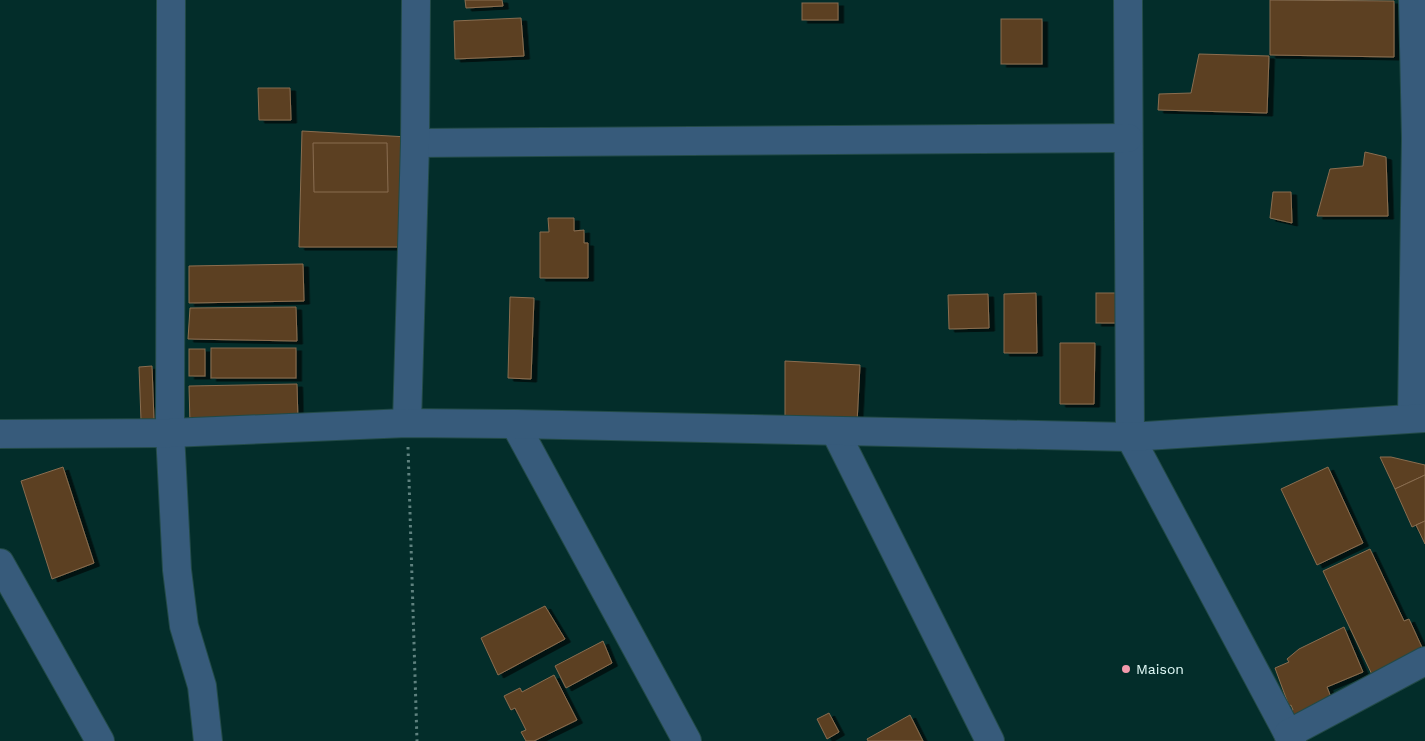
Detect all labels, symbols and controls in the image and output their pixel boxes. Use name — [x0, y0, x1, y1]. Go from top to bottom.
place label: Maison — [1136, 661, 1184, 677]
marker: Maison — [1120, 663, 1132, 675]

